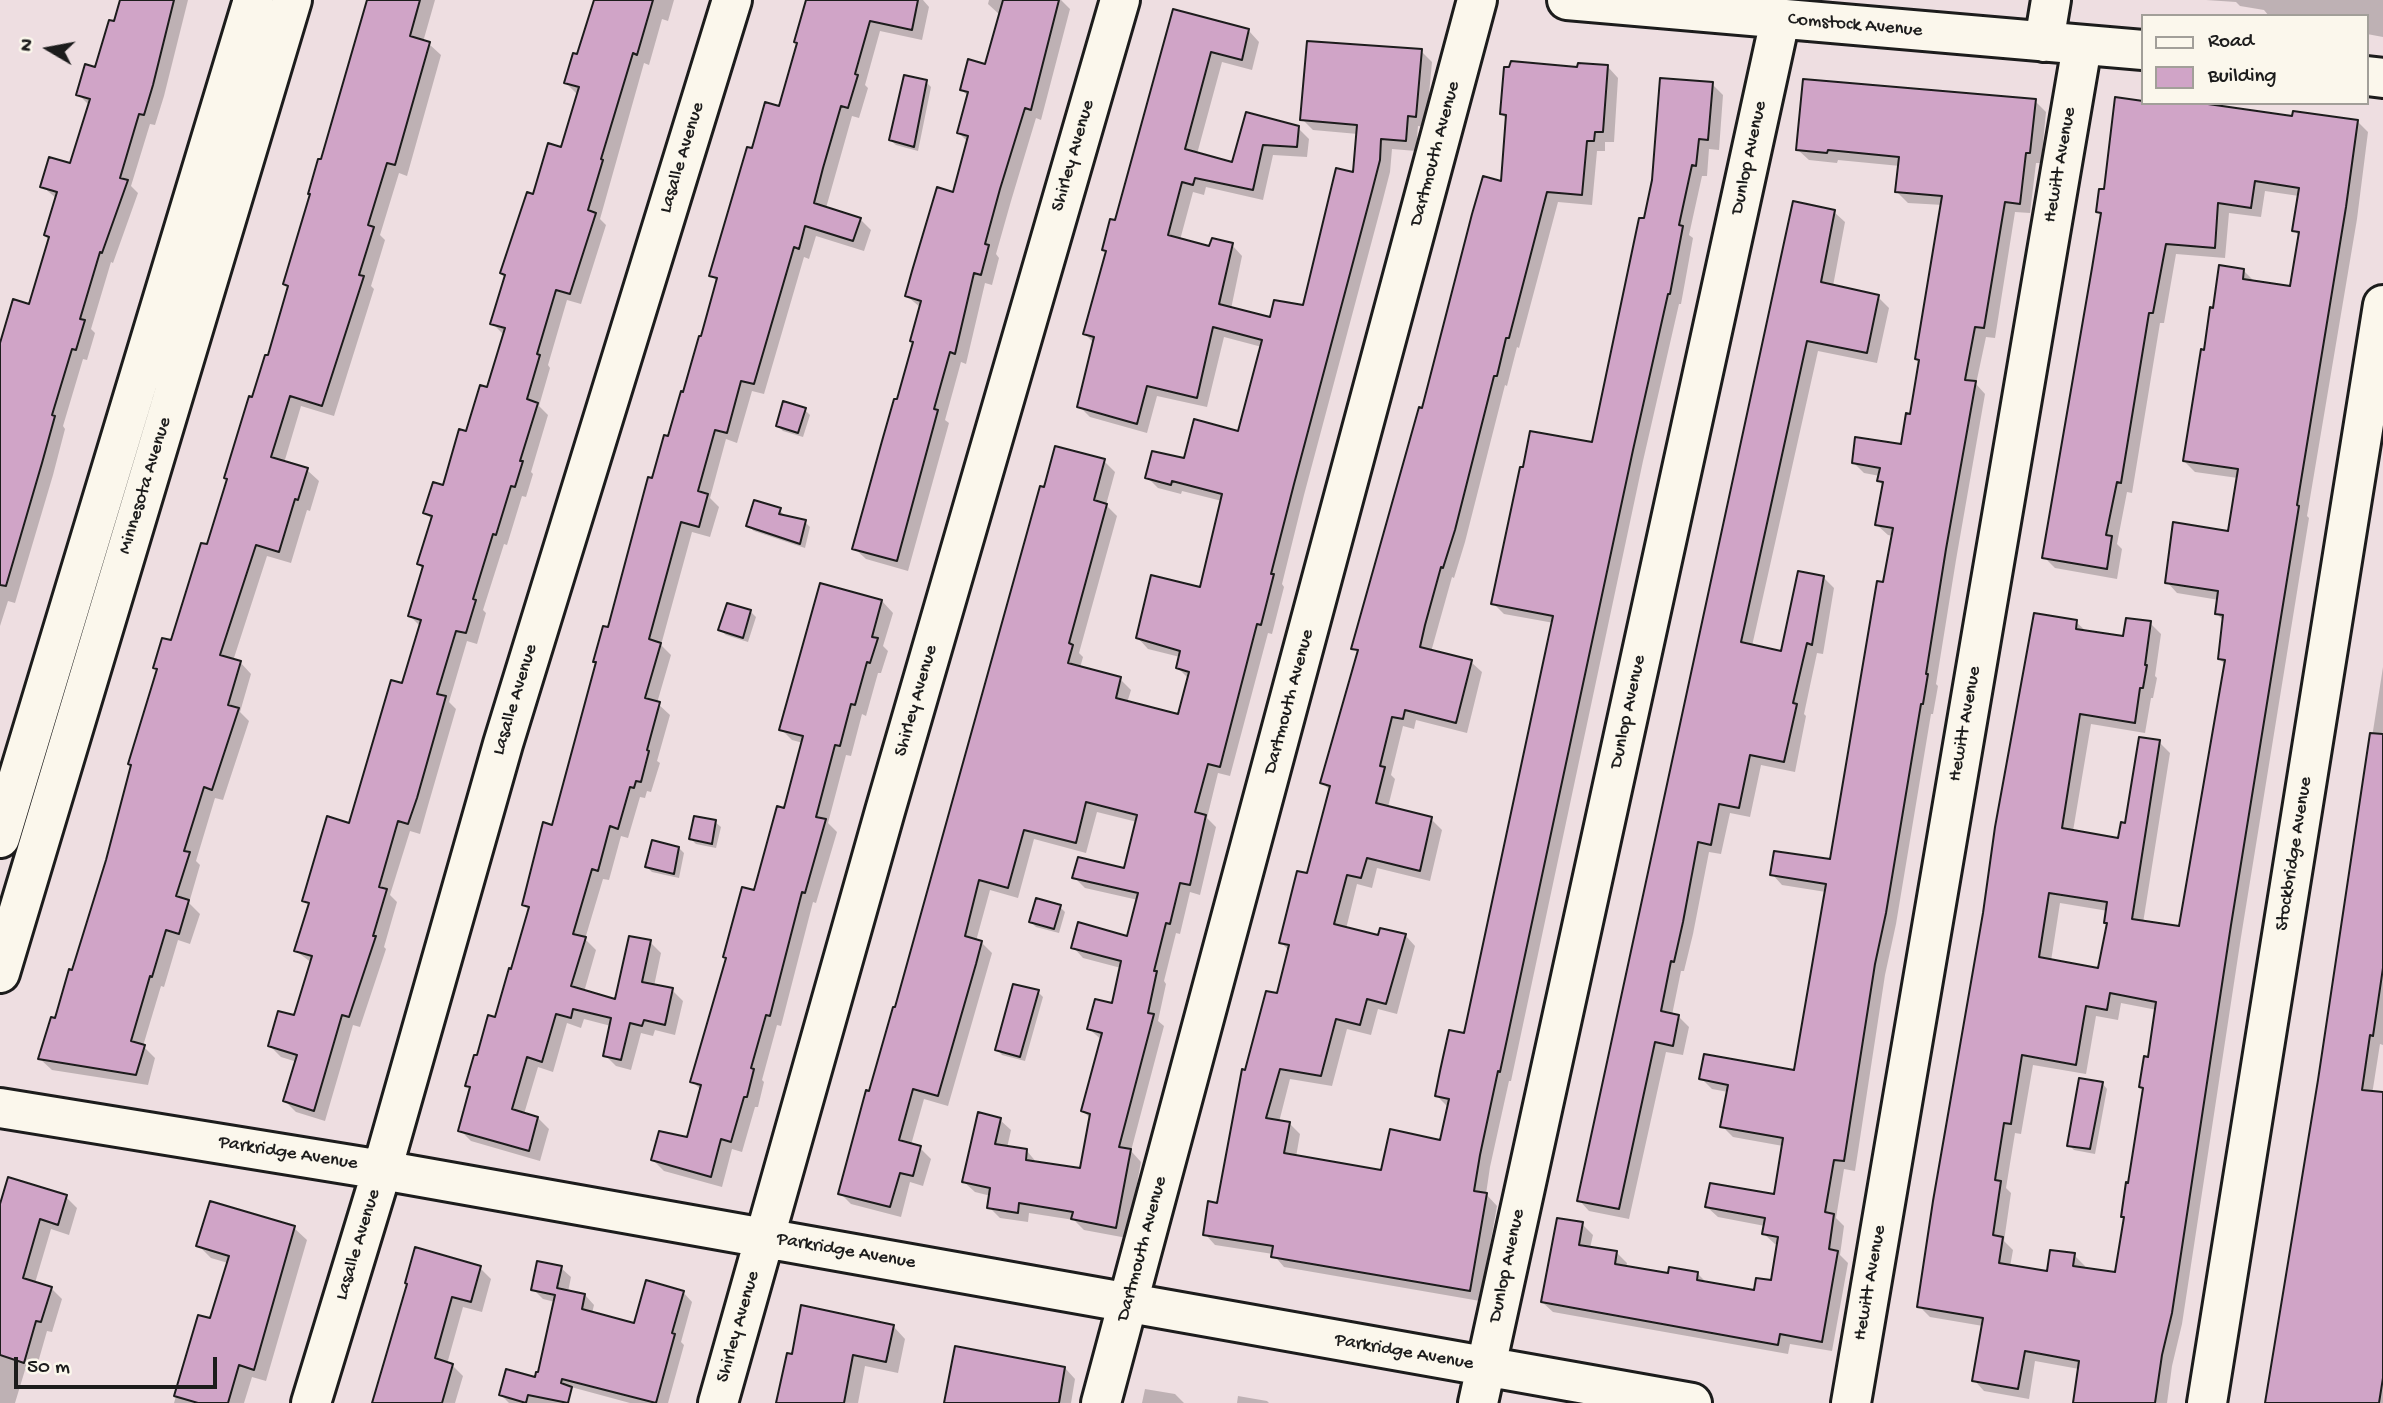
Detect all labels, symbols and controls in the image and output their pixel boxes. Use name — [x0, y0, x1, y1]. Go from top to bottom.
street label: Comstock Avenue — [1787, 9, 1923, 43]
north arrow — [14, 14, 84, 84]
legend — [2142, 14, 2369, 105]
text: Road — [2208, 30, 2254, 55]
text: N — [15, 37, 40, 53]
text: Building — [2208, 65, 2277, 90]
street label: Dartmouth Avenue — [1406, 79, 1466, 229]
street label: Shirley Avenue — [1047, 98, 1101, 214]
street label: Dunlop Avenue — [1727, 99, 1773, 217]
street label: Lasalle Avenue — [655, 100, 711, 216]
street label: Hewitt Avenue — [2040, 106, 2082, 224]
street label: Minnesota Avenue — [114, 415, 178, 557]
street label: Dartmouth Avenue — [1260, 627, 1320, 777]
street label: Lasalle Avenue — [488, 642, 544, 758]
street label: Shirley Avenue — [890, 643, 944, 759]
street label: Dunlop Avenue — [1606, 653, 1652, 771]
street label: Hewitt Avenue — [1945, 665, 1987, 783]
street label: Stockbridge Avenue — [2272, 775, 2318, 933]
street label: Parkridge Avenue — [217, 1132, 359, 1176]
street label: Dartmouth Avenue — [1113, 1174, 1173, 1324]
street label: Lasalle Avenue — [331, 1187, 387, 1303]
street label: Dunlop Avenue — [1485, 1207, 1531, 1325]
street label: Hewitt Avenue — [1850, 1224, 1892, 1342]
street label: Parkridge Avenue — [775, 1229, 917, 1275]
street label: Shirley Avenue — [712, 1269, 766, 1385]
street label: Parkridge Avenue — [1333, 1330, 1475, 1376]
scale bar — [18, 1344, 220, 1388]
text: 50 m — [27, 1356, 70, 1381]

